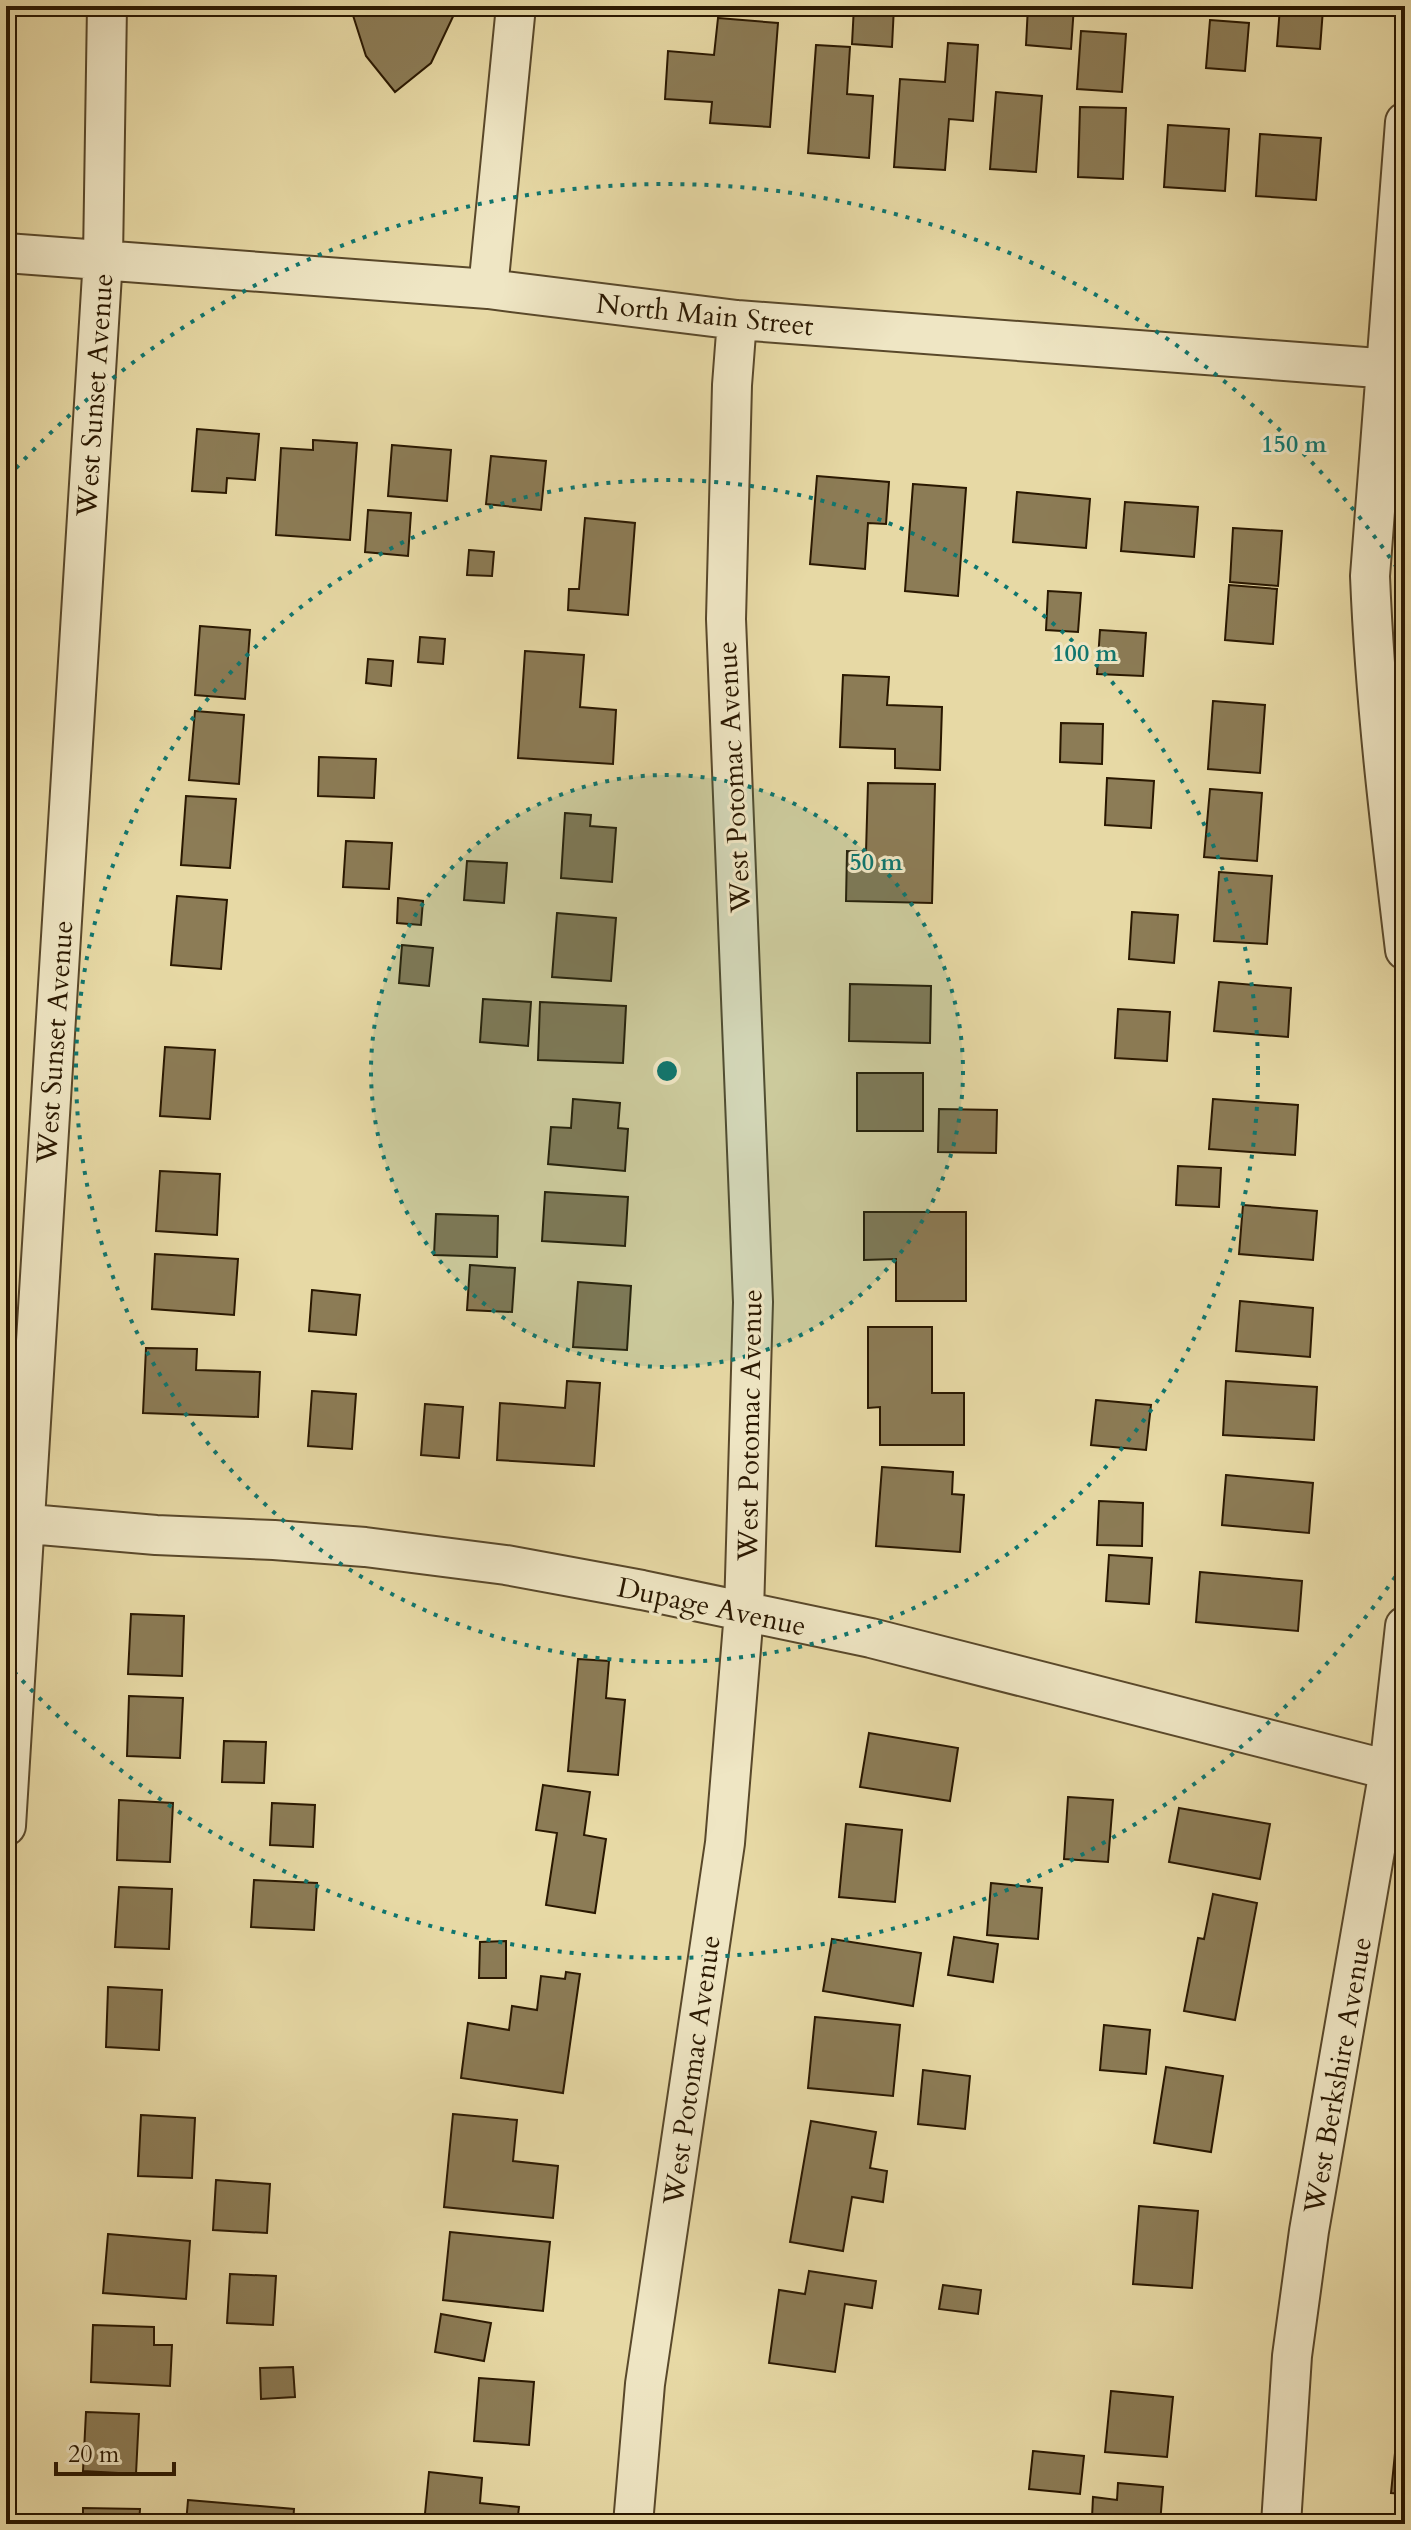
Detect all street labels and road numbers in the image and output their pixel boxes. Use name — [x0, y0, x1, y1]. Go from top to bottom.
street label: West Sunset Avenue — [67, 272, 122, 519]
street label: North Main Street — [594, 285, 815, 345]
street label: West Potomac Avenue — [708, 640, 760, 915]
street label: West Sunset Avenue — [27, 919, 82, 1166]
street label: West Potomac Avenue — [729, 1289, 771, 1562]
street label: Dupage Avenue — [614, 1568, 810, 1646]
street label: West Potomac Avenue — [654, 1933, 730, 2208]
street label: West Berkshire Avenue — [1295, 1934, 1381, 2217]

